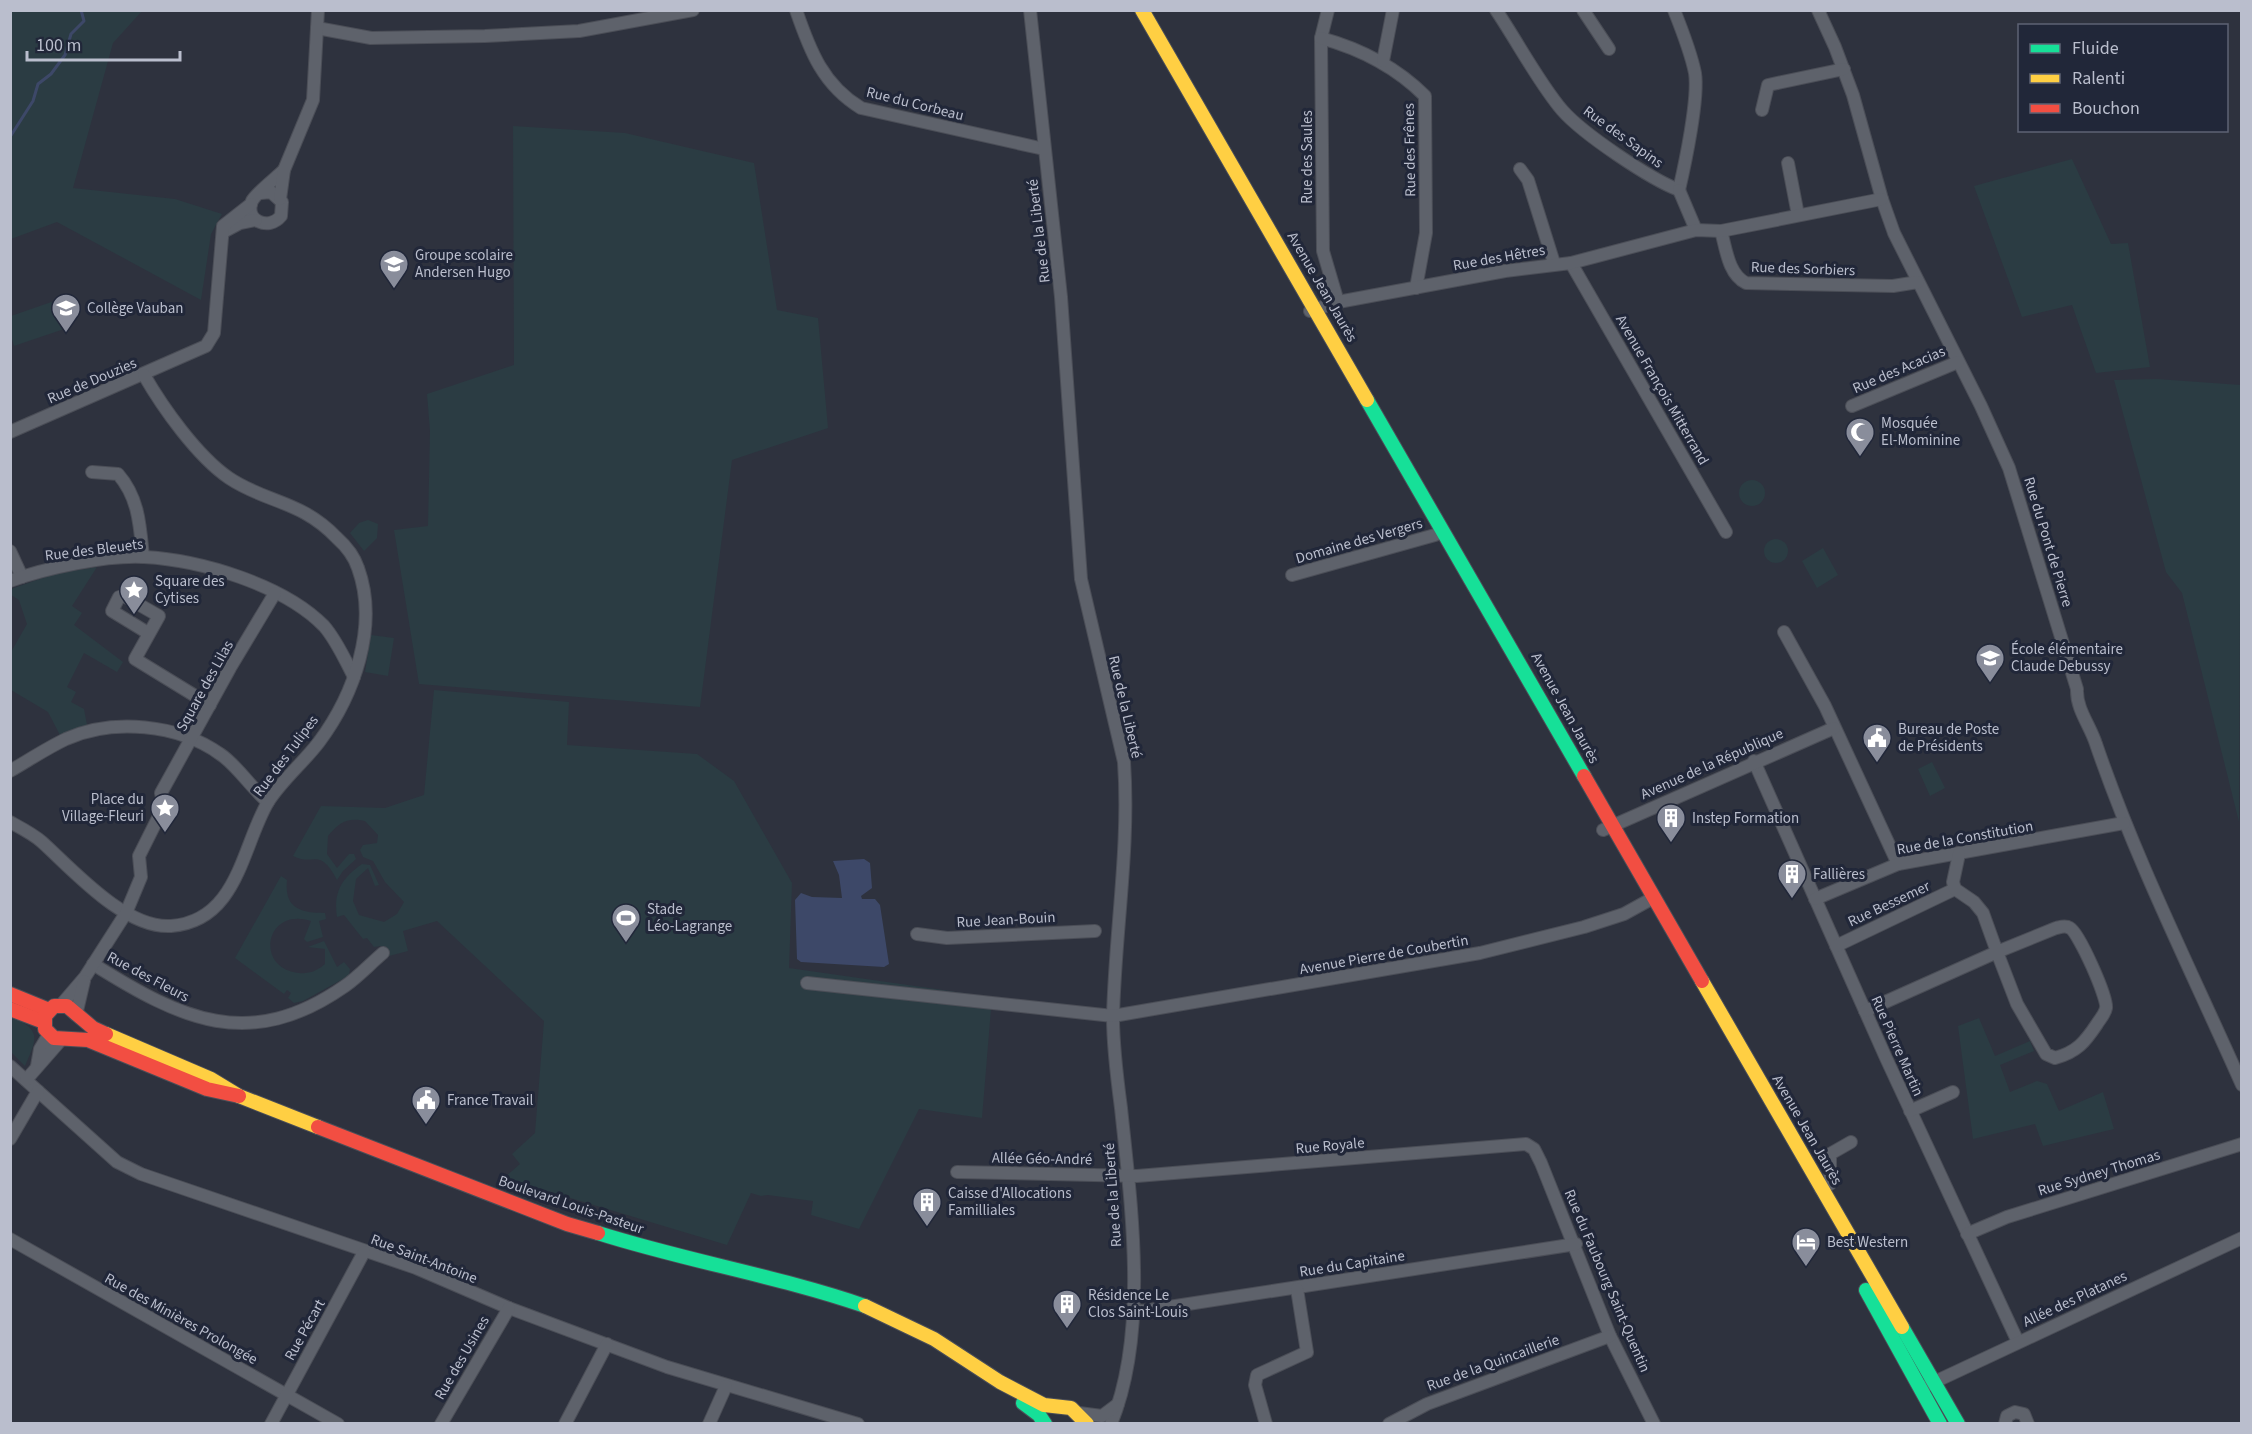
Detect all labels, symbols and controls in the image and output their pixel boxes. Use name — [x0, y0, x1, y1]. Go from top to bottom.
scale bar — [27, 24, 180, 62]
legend — [2018, 24, 2228, 132]
text: 100 m — [36, 33, 81, 58]
text: Fluide — [2072, 36, 2119, 61]
text: Ralenti — [2072, 66, 2125, 91]
street label: Rue du Corbeau — [864, 82, 966, 126]
text: Bouchon — [2072, 96, 2140, 121]
street label: Rue des Sapins — [1579, 101, 1667, 173]
street label: Rue des Frênes — [1399, 103, 1421, 197]
street label: Rue des Saules — [1297, 110, 1318, 204]
street label: Rue de la Liberté — [1022, 178, 1056, 284]
street label: Avenue Jean Jaurès — [1282, 228, 1362, 346]
street label: Rue des Hêtres — [1451, 240, 1547, 276]
place label: Groupe scolaire Andersen Hugo — [415, 245, 513, 283]
school or university icon: Groupe scolaire Andersen Hugo — [378, 248, 410, 290]
street label: Rue des Sorbiers — [1750, 257, 1856, 281]
school or university icon: Collège Vauban — [50, 292, 82, 334]
place label: Collège Vauban — [87, 298, 183, 319]
street label: Avenue François Mitterrand — [1610, 311, 1714, 469]
street label: Rue des Acacias — [1849, 341, 1949, 399]
street label: Rue de Douzies — [44, 353, 140, 409]
place label: Mosquée El-Mominine — [1881, 413, 1960, 451]
mosque icon: Mosquée El-Mominine — [1844, 416, 1876, 458]
street label: Rue du Pont de Pierre — [2018, 474, 2078, 610]
street label: Domaine des Vergers — [1293, 513, 1425, 569]
street label: Rue des Bleuets — [44, 534, 144, 566]
place label: Square des Cytises — [155, 571, 225, 609]
place icon: Square des Cytises — [118, 574, 150, 616]
street label: Square des Lilas — [171, 637, 239, 735]
place label: École élémentaire Claude Debussy — [2011, 639, 2123, 677]
school or university icon: École élémentaire Claude Debussy — [1974, 642, 2006, 684]
street label: Avenue Jean Jaurès — [1526, 649, 1604, 767]
street label: Rue de la Liberté — [1103, 654, 1147, 760]
street label: Rue des Tulipes — [248, 711, 324, 801]
place label: Bureau de Poste de Présidents — [1898, 719, 1999, 757]
public building icon: Bureau de Poste de Présidents — [1861, 722, 1893, 764]
street label: Avenue de la République — [1637, 723, 1787, 805]
place label: Place du Village-Fleuri — [62, 789, 144, 827]
place icon: Place du Village-Fleuri — [149, 792, 181, 834]
building icon: Instep Formation — [1655, 802, 1687, 844]
place label: Instep Formation — [1692, 808, 1799, 829]
street label: Rue de la Constitution — [1895, 816, 2035, 860]
building icon: Fallières — [1776, 858, 1808, 900]
place label: Fallières — [1813, 864, 1865, 885]
street label: Rue Bessemer — [1844, 875, 1934, 932]
place label: Stade Léo-Lagrange — [647, 899, 732, 937]
sports icon: Stade Léo-Lagrange — [610, 902, 642, 944]
street label: Rue Jean-Bouin — [956, 907, 1056, 933]
street label: Avenue Pierre de Coubertin — [1298, 930, 1470, 980]
street label: Rue des Fleurs — [103, 946, 193, 1008]
street label: Rue Pierre Martin — [1865, 992, 1929, 1100]
street label: Avenue Jean Jaurès — [1767, 1071, 1847, 1189]
public building icon: France Travail — [410, 1084, 442, 1126]
place label: France Travail — [447, 1090, 533, 1111]
street label: Rue Royale — [1295, 1133, 1365, 1159]
street label: Rue de la Liberté — [1099, 1142, 1127, 1248]
street label: Rue Sydney Thomas — [2035, 1144, 2163, 1202]
street label: Allée Géo-André — [992, 1148, 1092, 1170]
street label: Boulevard Louis-Pasteur — [496, 1170, 647, 1240]
place label: Caisse d'Allocations Familliales — [948, 1183, 1071, 1221]
building icon: Caisse d'Allocations Familliales — [911, 1186, 943, 1228]
street label: Rue du Faubourg Saint-Quentin — [1559, 1186, 1655, 1376]
hotel icon: Best Western — [1790, 1226, 1822, 1268]
street label: Rue Saint-Antoine — [368, 1229, 480, 1289]
place label: Best Western — [1827, 1232, 1908, 1253]
street label: Rue du Capitaine — [1298, 1245, 1406, 1283]
street label: Allée des Platanes — [2020, 1266, 2130, 1332]
street label: Rue des Minières Prolongée — [101, 1268, 261, 1370]
place label: Résidence Le Clos Saint-Louis — [1088, 1285, 1188, 1323]
building icon: Résidence Le Clos Saint-Louis — [1051, 1288, 1083, 1330]
street label: Rue Pécart — [280, 1296, 330, 1364]
street label: Rue des Usines — [429, 1312, 495, 1404]
street label: Rue de la Quincaillerie — [1424, 1329, 1562, 1397]

